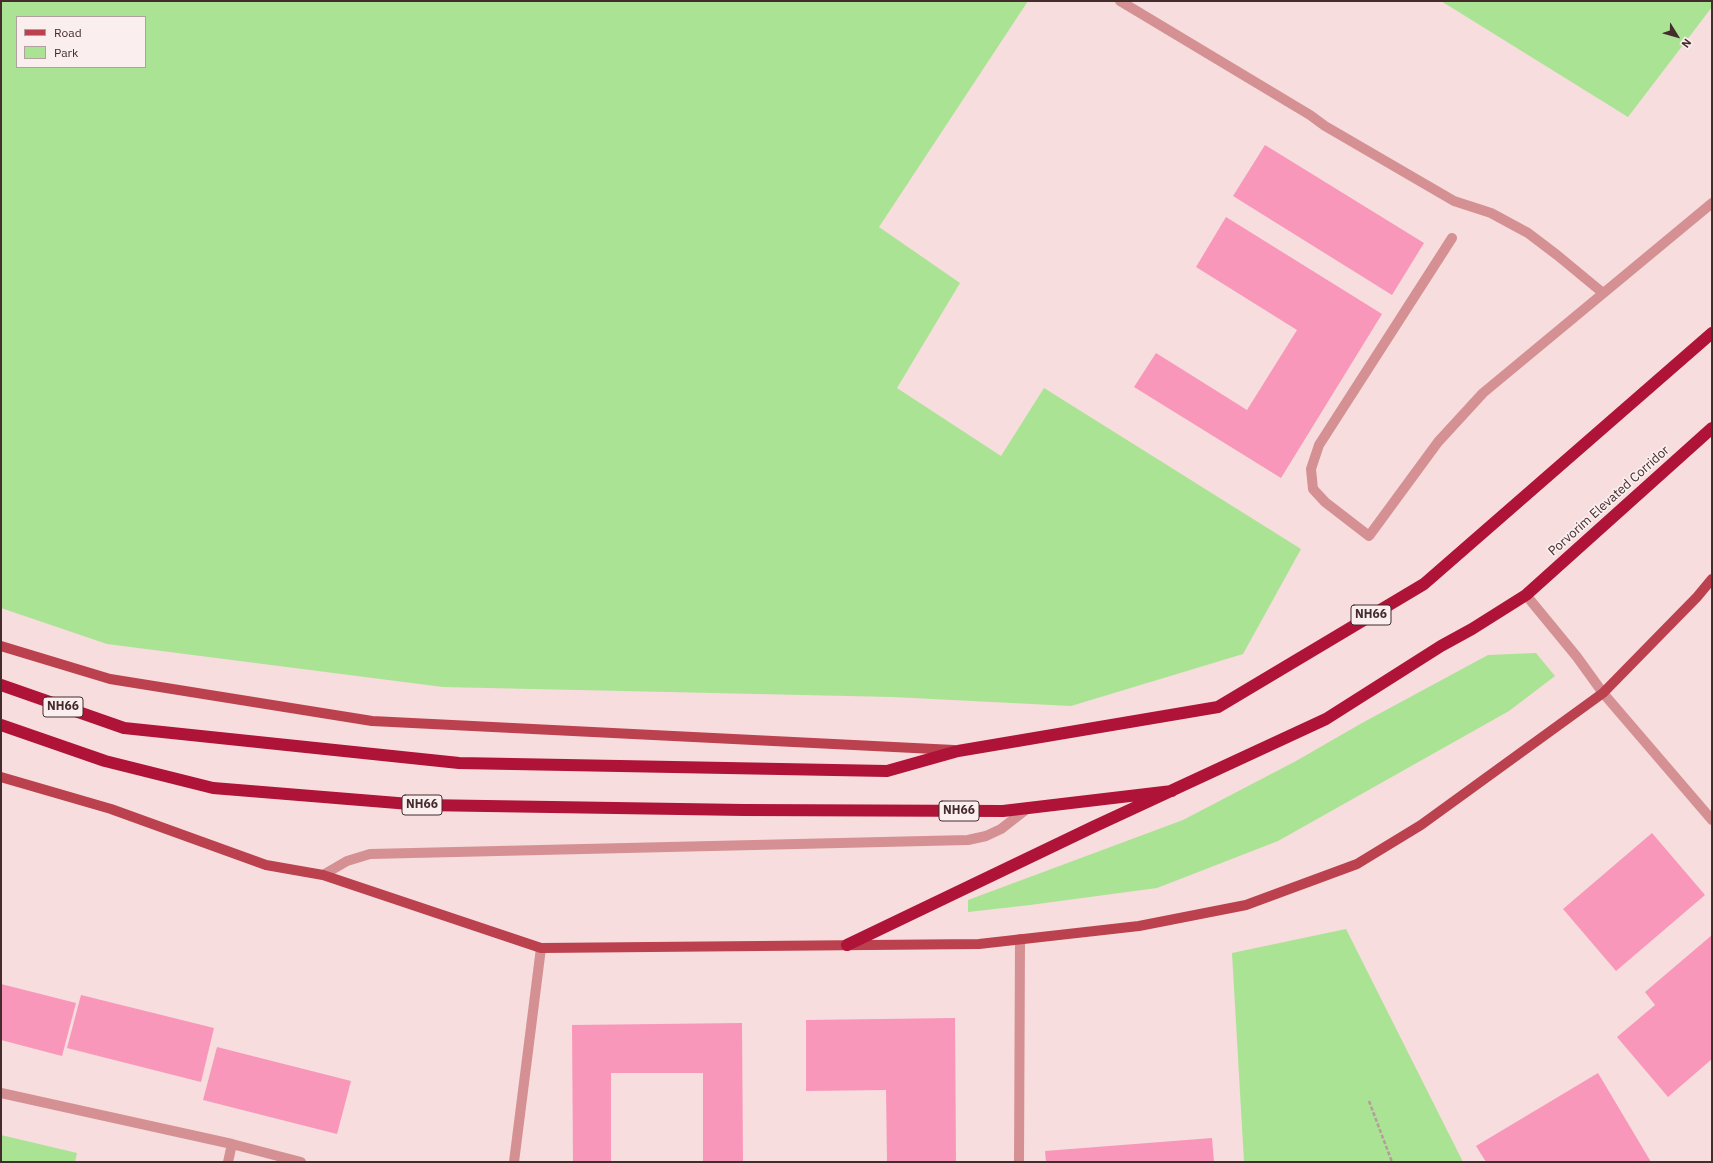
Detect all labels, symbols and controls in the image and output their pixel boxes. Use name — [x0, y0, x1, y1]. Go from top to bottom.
legend — [16, 16, 146, 68]
north arrow — [1657, 16, 1697, 56]
text: Road — [54, 25, 82, 40]
text: N — [1679, 36, 1695, 51]
text: Park — [54, 45, 78, 60]
street label: Porvorim Elevated Corridor — [1545, 443, 1673, 559]
road number: NH66 — [1351, 605, 1391, 625]
road number: NH66 — [43, 697, 83, 717]
road number: NH66 — [402, 795, 442, 815]
road number: NH66 — [939, 801, 979, 821]

